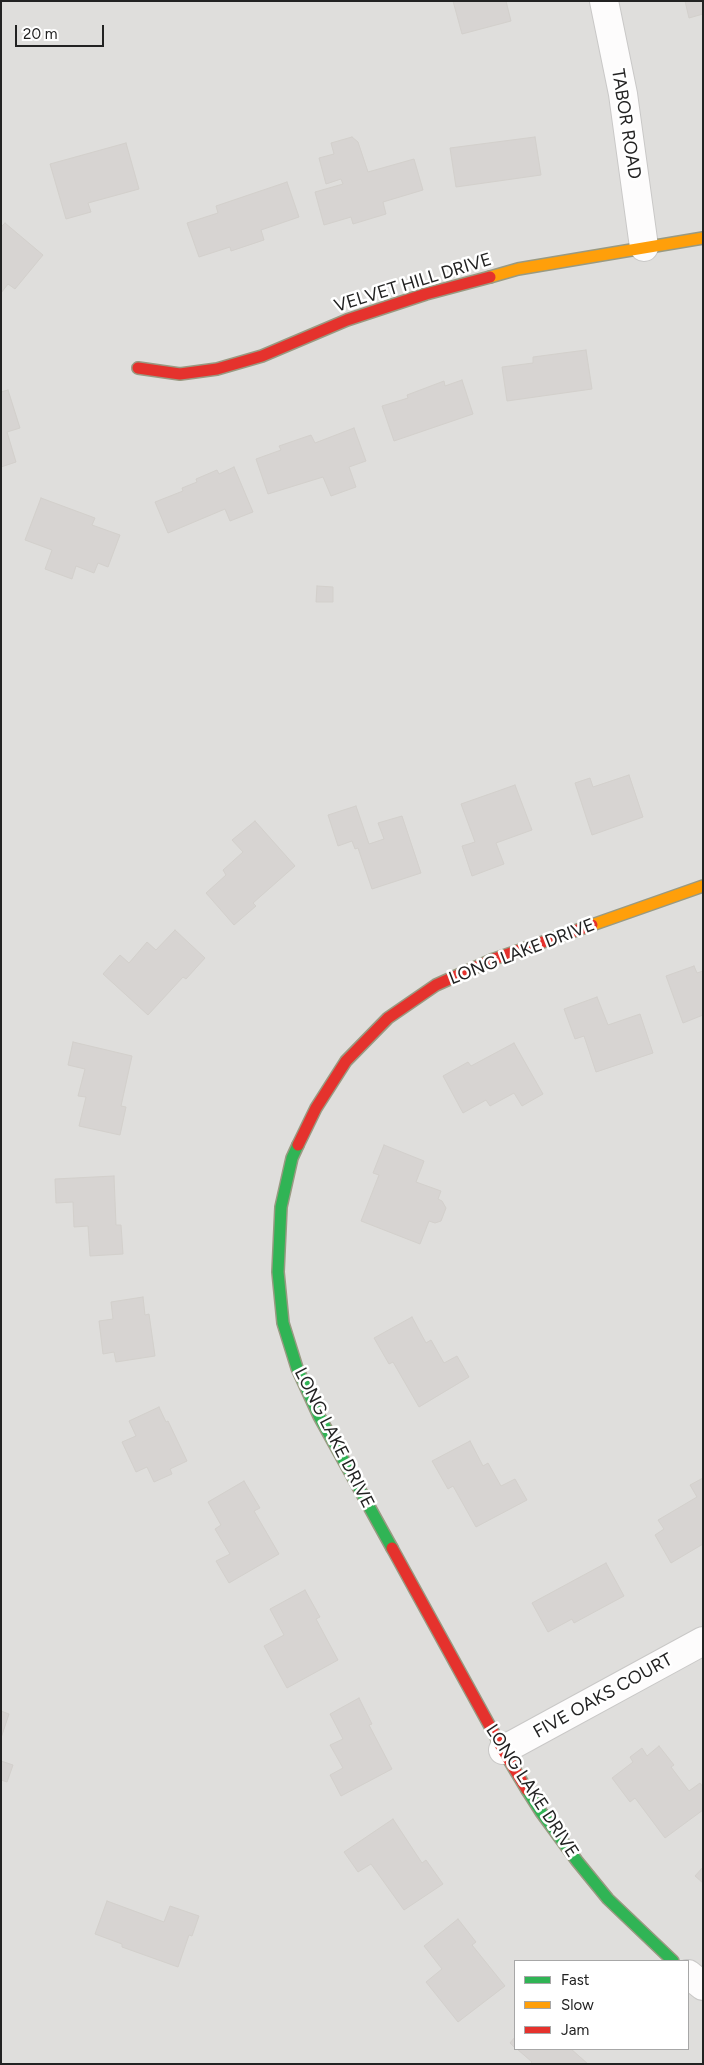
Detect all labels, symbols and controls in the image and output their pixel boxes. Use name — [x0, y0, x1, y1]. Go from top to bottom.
scale bar — [18, 15, 106, 47]
text: 20 m — [23, 25, 57, 43]
street label: TABOR ROAD — [607, 67, 645, 181]
street label: VELVET HILL DRIVE — [332, 249, 494, 317]
street label: LONG LAKE DRIVE — [446, 914, 598, 990]
street label: LONG LAKE DRIVE — [289, 1364, 379, 1512]
street label: FIVE OAKS COURT — [530, 1649, 676, 1743]
street label: LONG LAKE DRIVE — [481, 1720, 583, 1862]
legend — [514, 1960, 689, 2050]
text: Fast — [561, 1971, 589, 1989]
text: Slow — [561, 1996, 594, 2014]
text: Jam — [561, 2021, 589, 2039]

